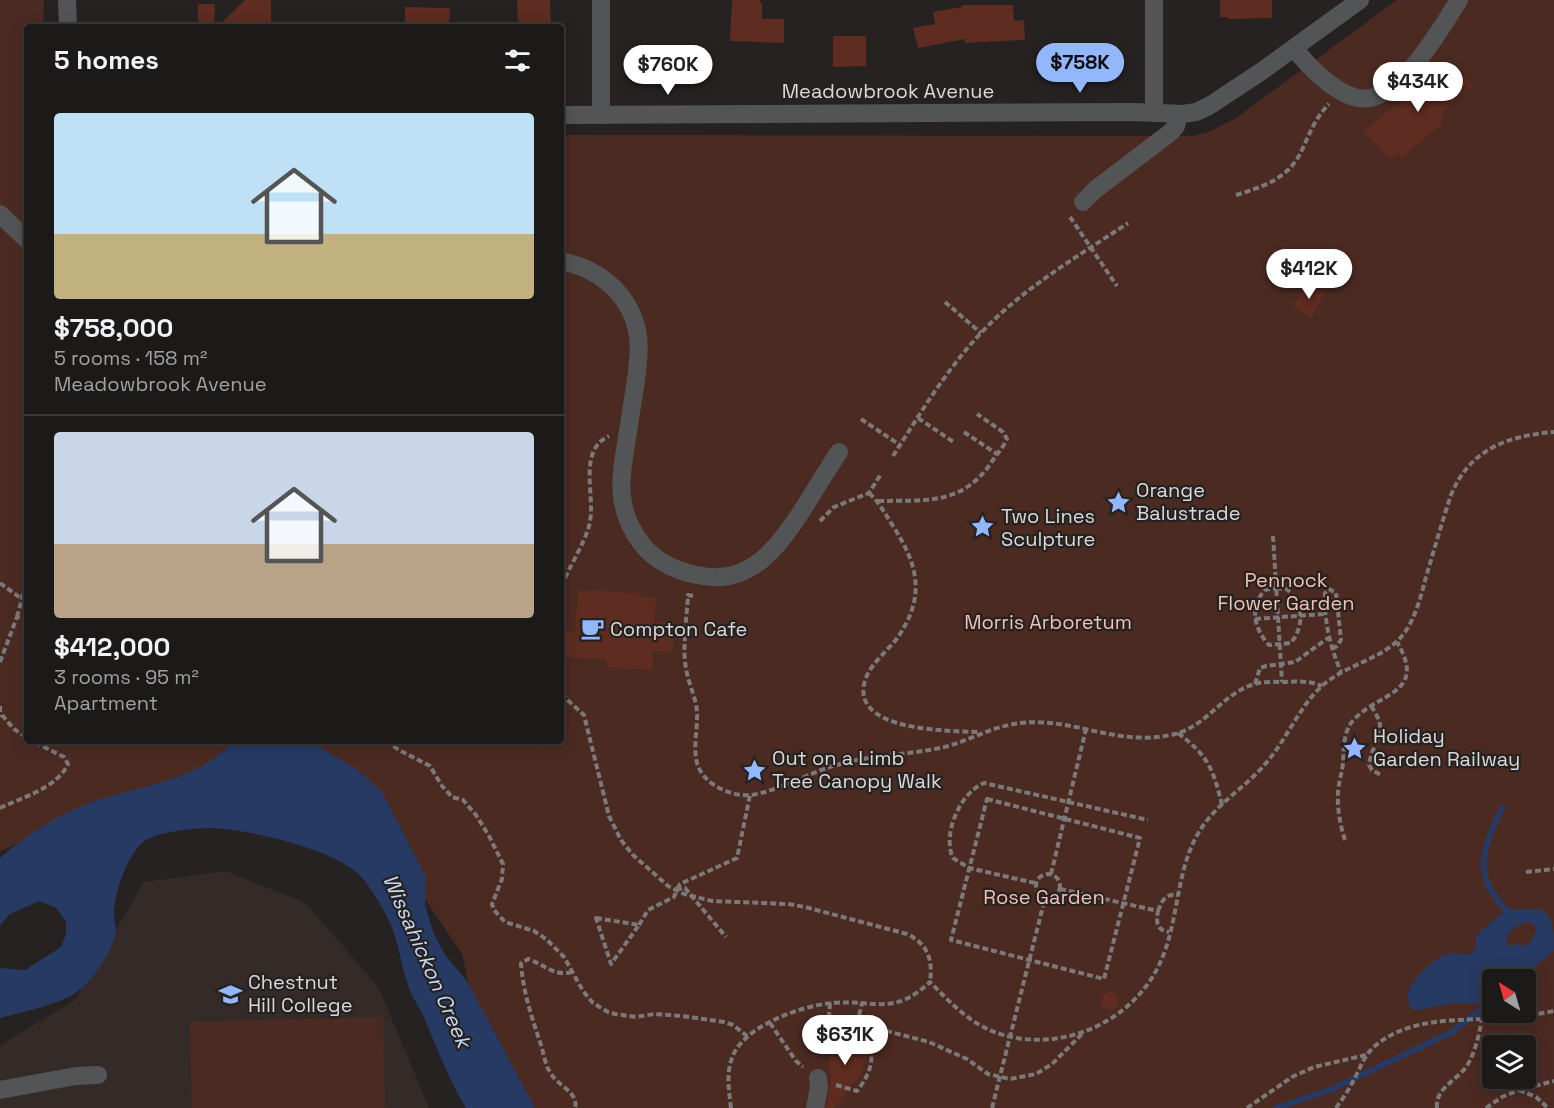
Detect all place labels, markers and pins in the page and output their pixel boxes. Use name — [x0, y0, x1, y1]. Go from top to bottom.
pin: $758K — [1038, 43, 1122, 94]
pin: $760K — [626, 45, 710, 96]
pin: $434K — [1376, 62, 1460, 113]
pin: $412K — [1267, 249, 1351, 300]
place label: Orange Balustrade — [1136, 477, 1241, 526]
place icon: Orange Balustrade — [1105, 489, 1131, 515]
place label: Two Lines Sculpture — [1001, 503, 1095, 552]
place icon: Two Lines Sculpture — [970, 514, 996, 540]
cafe icon: Compton Cafe — [579, 616, 605, 642]
place label: Compton Cafe — [610, 616, 747, 642]
place label: Holiday Garden Railway — [1373, 723, 1520, 772]
place icon: Holiday Garden Railway — [1342, 735, 1368, 761]
place label: Out on a Limb Tree Canopy Walk — [772, 745, 942, 794]
place icon: Out on a Limb Tree Canopy Walk — [741, 757, 767, 783]
place label: Chestnut Hill College — [248, 969, 352, 1018]
school or university icon: Chestnut Hill College — [217, 981, 243, 1007]
pin: $631K — [803, 1015, 887, 1066]

